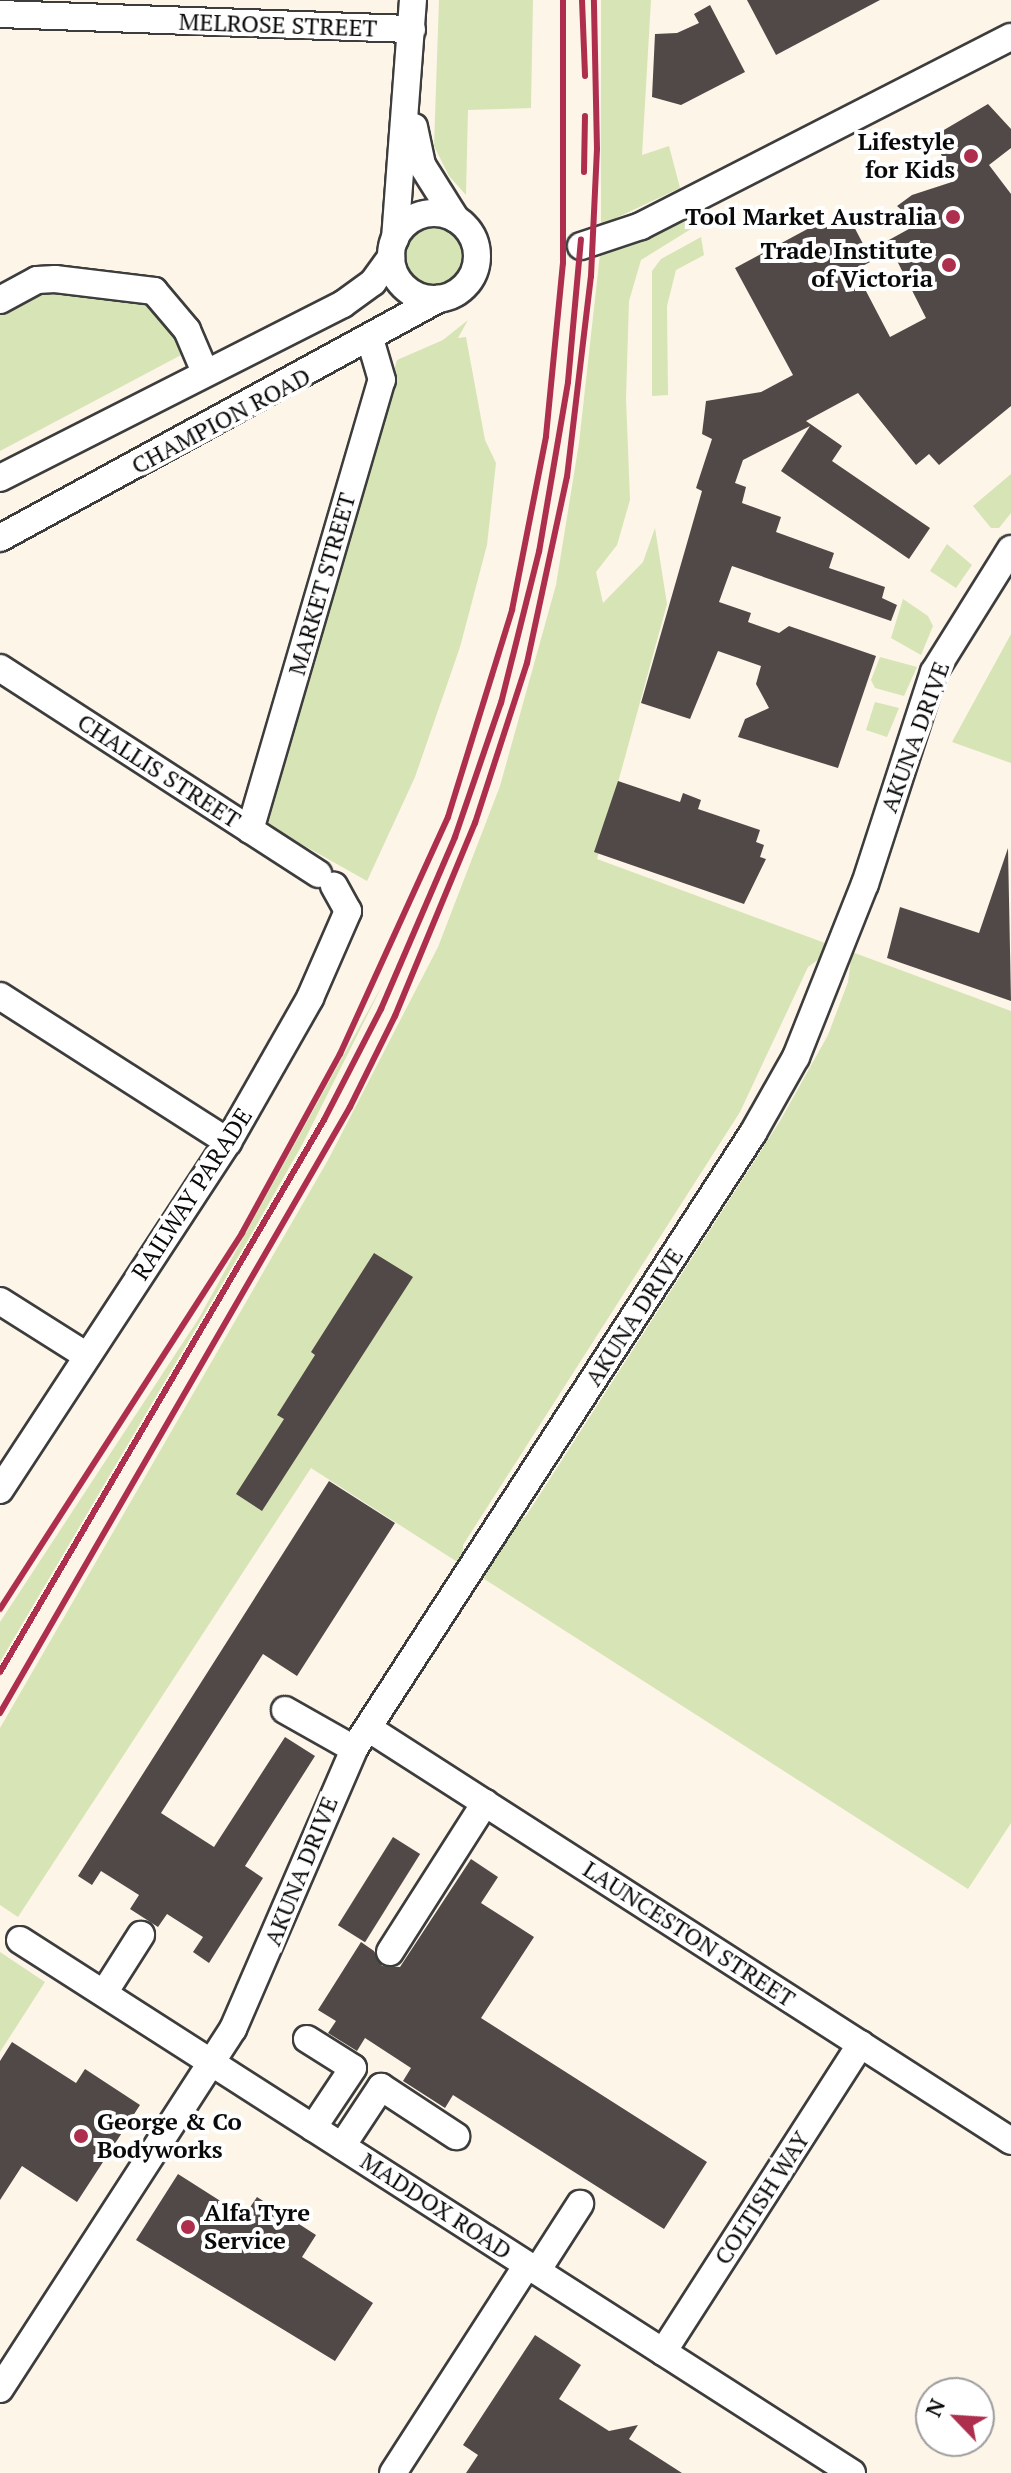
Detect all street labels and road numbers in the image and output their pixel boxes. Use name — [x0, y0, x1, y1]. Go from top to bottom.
street label: MELROSE STREET — [178, 7, 378, 43]
street label: CHAMPION ROAD — [127, 362, 315, 480]
street label: MARKET STREET — [282, 489, 362, 679]
street label: AKUNA DRIVE — [874, 657, 956, 817]
street label: CHALLIS STREET — [72, 708, 246, 834]
street label: RAILWAY PARADE — [126, 1103, 258, 1285]
street label: AKUNA DRIVE — [579, 1243, 689, 1391]
street label: AKUNA DRIVE — [258, 1792, 344, 1950]
street label: LAUNCESTON STREET — [578, 1855, 800, 2013]
street label: COLTISH WAY — [708, 2126, 816, 2270]
street label: MADDOX ROAD — [355, 2146, 517, 2266]

